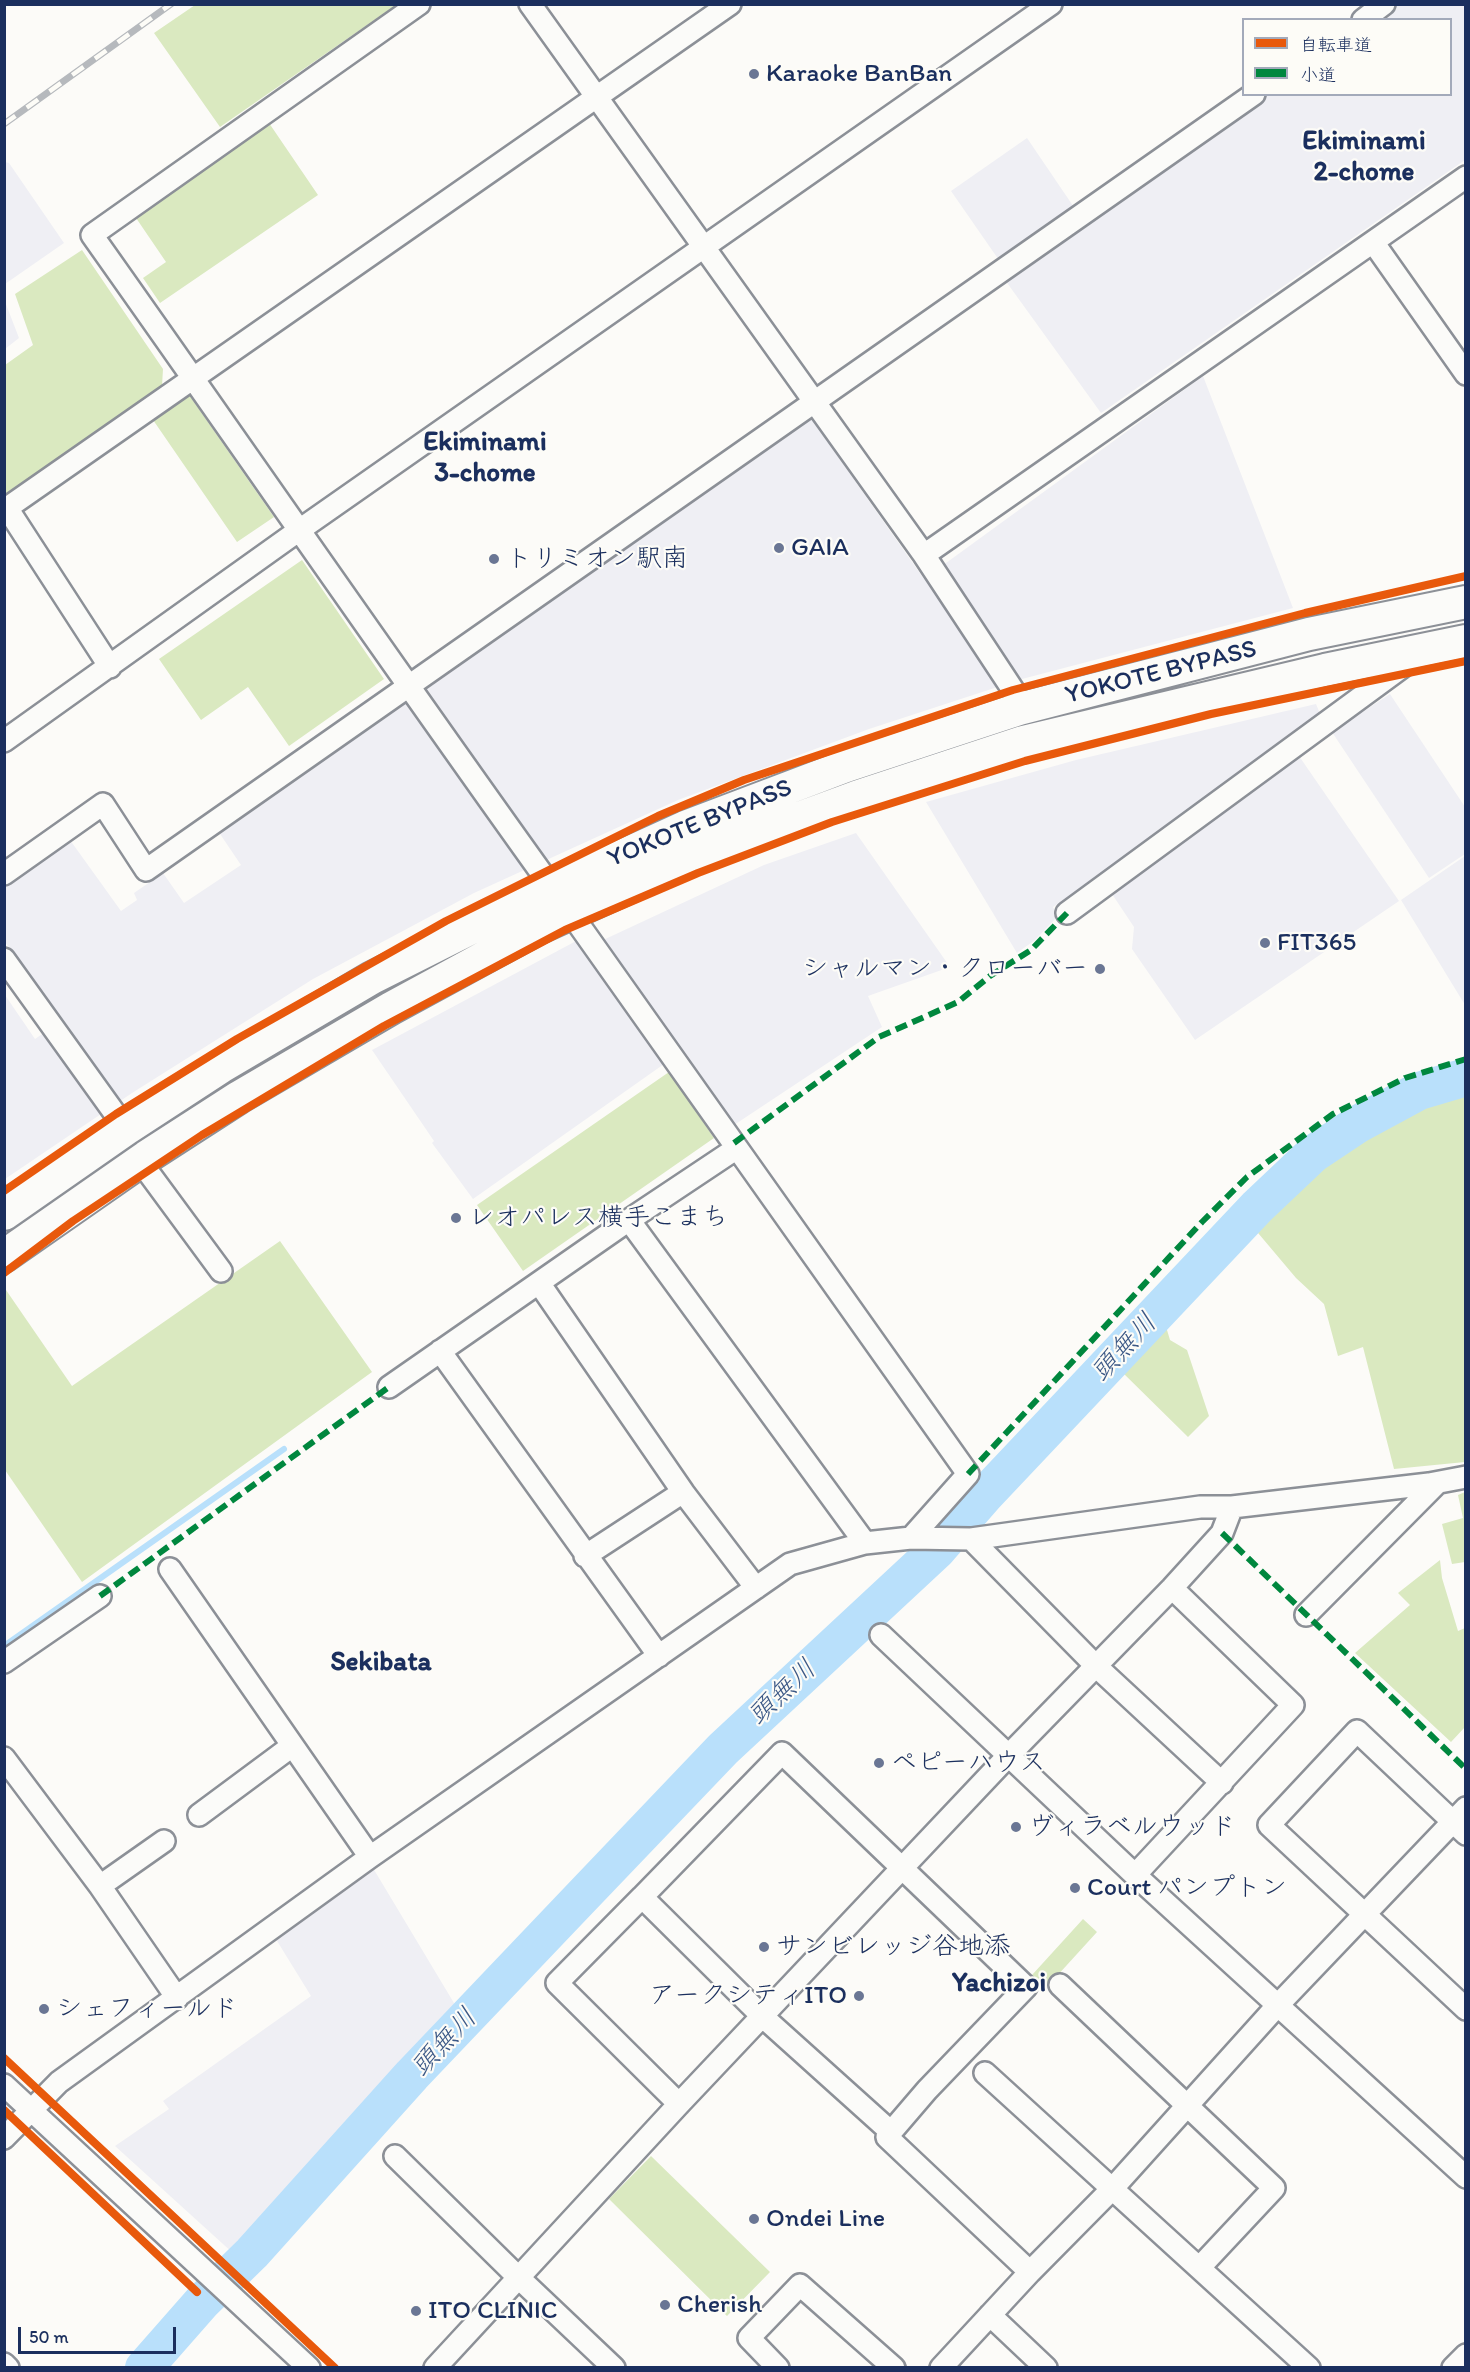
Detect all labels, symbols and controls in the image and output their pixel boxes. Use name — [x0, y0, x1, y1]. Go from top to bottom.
legend — [1242, 18, 1452, 96]
text: 自転車道 — [1300, 34, 1372, 56]
place label: Karaoke BanBan — [766, 58, 952, 90]
text: 小道 — [1300, 64, 1336, 86]
marker: Karaoke BanBan — [747, 67, 761, 81]
district label: Ekiminami 2-chome — [1302, 126, 1426, 189]
district label: Ekiminami 3-chome — [423, 427, 547, 490]
place label: GAIA — [791, 532, 849, 564]
marker: GAIA — [772, 541, 786, 555]
place label: トリミオン駅南 — [506, 543, 688, 575]
marker: トリミオン駅南 — [487, 552, 501, 566]
street label: YOKOTE BYPASS — [1062, 634, 1260, 712]
street label: YOKOTE BYPASS — [603, 773, 797, 875]
place label: FIT365 — [1277, 927, 1356, 959]
marker: FIT365 — [1258, 936, 1272, 950]
place label: シャルマン・クローバー — [802, 953, 1088, 985]
marker: シャルマン・クローバー — [1093, 962, 1107, 976]
place label: レオパレス横手こまち — [468, 1202, 728, 1234]
marker: レオパレス横手こまち — [449, 1211, 463, 1225]
water label: 頭無川 — [1086, 1307, 1164, 1389]
district label: Sekibata — [330, 1647, 432, 1679]
water label: 頭無川 — [742, 1654, 824, 1732]
place label: ペピーハウス — [891, 1747, 1046, 1779]
marker: ペピーハウス — [872, 1756, 886, 1770]
place label: ヴィラベルウッド — [1028, 1811, 1236, 1843]
marker: ヴィラベルウッド — [1009, 1820, 1023, 1834]
place label: Court パンプトン — [1087, 1872, 1287, 1904]
marker: Court パンプトン — [1068, 1881, 1082, 1895]
place label: サンビレッジ谷地添 — [776, 1931, 1010, 1963]
marker: サンビレッジ谷地添 — [757, 1940, 771, 1954]
district label: Yachizoi — [952, 1968, 1046, 2000]
place label: アークシティITO — [649, 1980, 847, 2012]
marker: アークシティITO — [852, 1989, 866, 2003]
place label: シェフィールド — [56, 1993, 238, 2025]
marker: シェフィールド — [37, 2002, 51, 2016]
water label: 頭無川 — [406, 2002, 484, 2084]
place label: Ondei Line — [766, 2203, 885, 2235]
marker: Ondei Line — [747, 2212, 761, 2226]
place label: Cherish — [677, 2289, 762, 2321]
place label: ITO CLINIC — [428, 2295, 557, 2327]
marker: Cherish — [658, 2298, 672, 2312]
marker: ITO CLINIC — [409, 2304, 423, 2318]
scale bar — [21, 2315, 178, 2353]
text: 50 m — [29, 2326, 69, 2348]

